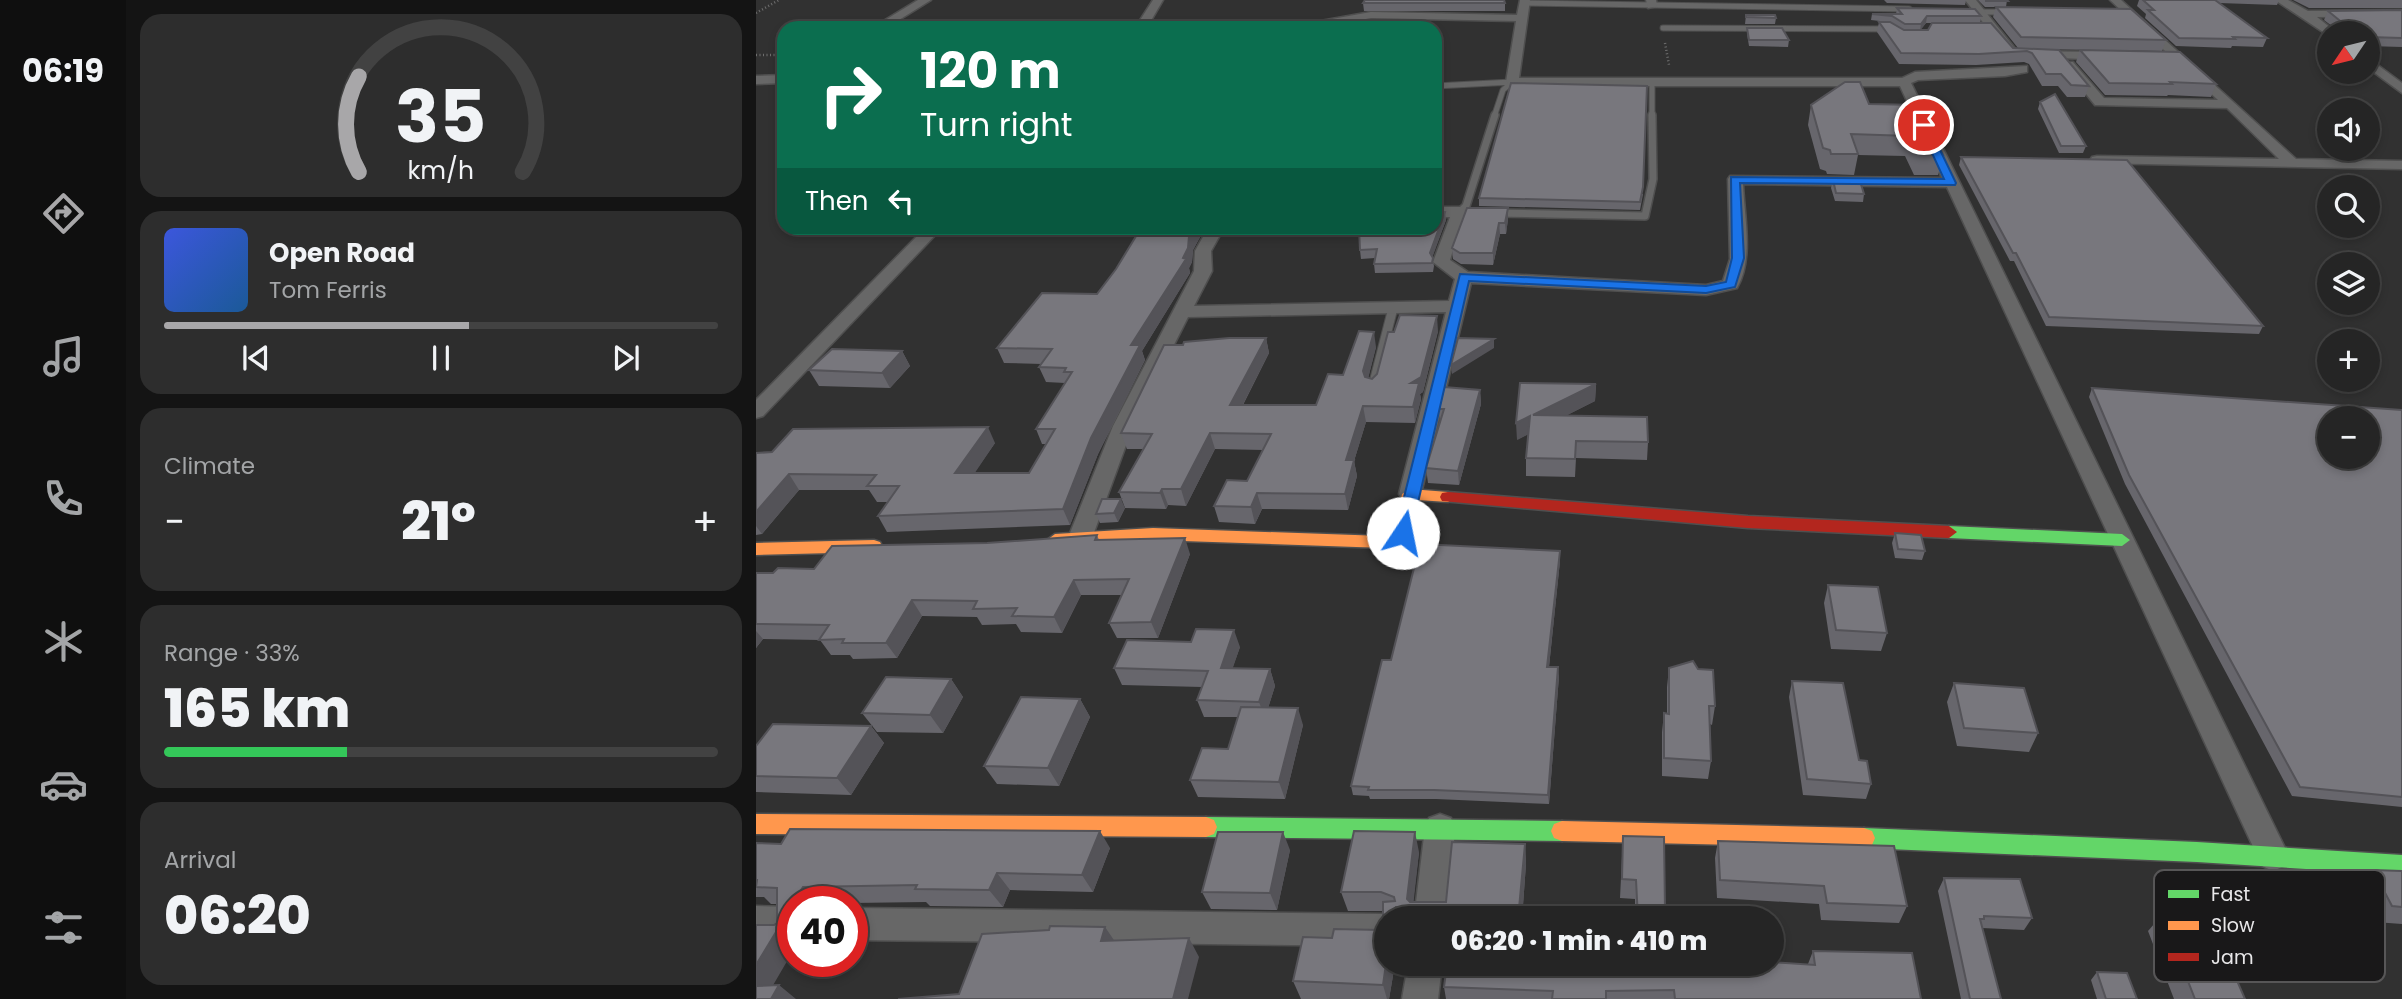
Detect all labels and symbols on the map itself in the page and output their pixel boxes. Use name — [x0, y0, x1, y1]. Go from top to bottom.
north arrow — [2317, 21, 2380, 84]
pin — [1894, 95, 1954, 155]
position arrow — [1366, 496, 1440, 570]
legend — [2154, 870, 2385, 982]
text: Fast — [2211, 881, 2250, 908]
speed limit sign: 40 — [777, 886, 868, 977]
text: Slow — [2211, 912, 2255, 939]
text: Jam — [2211, 944, 2253, 971]

